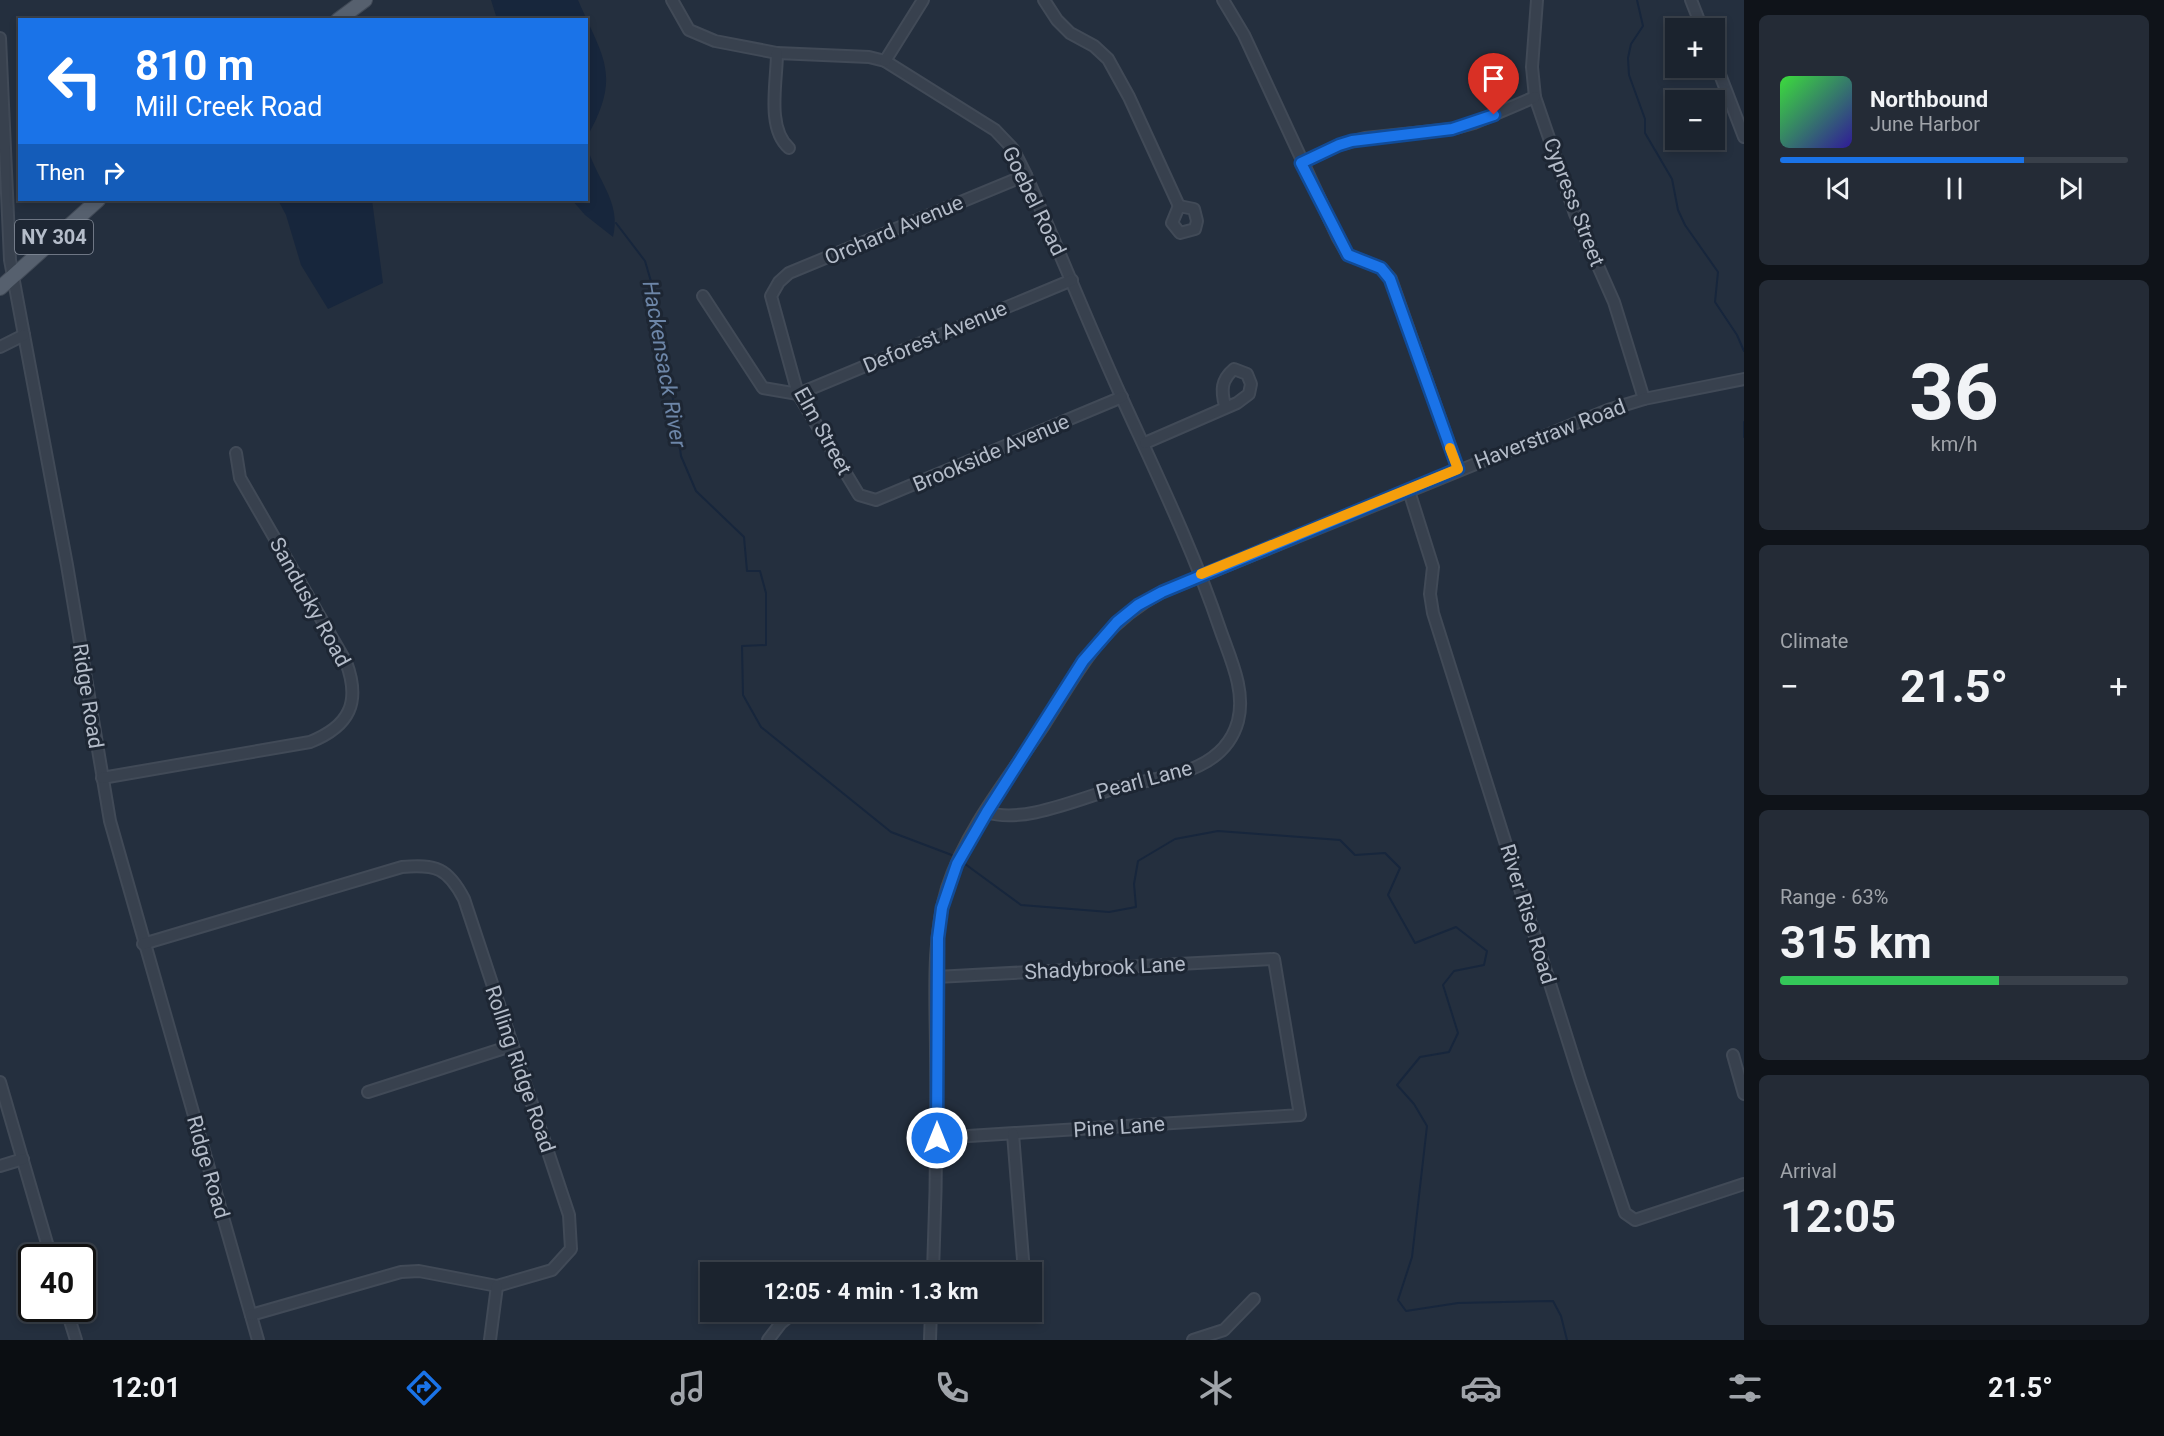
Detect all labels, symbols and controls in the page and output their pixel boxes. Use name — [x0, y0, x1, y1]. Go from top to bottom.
map controls — [1665, 18, 1725, 150]
button: + — [1665, 18, 1725, 78]
text: 810 m — [135, 41, 254, 90]
icon: left — [36, 42, 114, 120]
pin — [1468, 53, 1519, 115]
icon: arrive — [1477, 62, 1510, 95]
text: Northbound — [1870, 87, 1988, 112]
button: − — [1665, 90, 1725, 150]
text: Mill Creek Road — [135, 91, 322, 123]
text: June Harbor — [1870, 112, 1980, 136]
street label: Cypress Street — [1538, 134, 1610, 270]
street label: Goebel Road — [997, 142, 1071, 260]
icon: right — [97, 156, 130, 189]
text: Then — [36, 160, 85, 185]
icon: previous — [1822, 172, 1855, 205]
icon: pause — [1938, 172, 1971, 205]
icon: next — [2054, 172, 2087, 205]
street label: Orchard Avenue — [821, 190, 967, 270]
road number: NY 304 — [15, 220, 93, 254]
water label: Hackensack River — [638, 279, 692, 450]
street label: Deforest Avenue — [860, 296, 1010, 378]
text: 36 — [1909, 347, 1999, 438]
street label: Elm Street — [789, 383, 857, 479]
street label: Haverstraw Road — [1471, 394, 1629, 474]
street label: Brookside Avenue — [909, 409, 1073, 497]
text: km/h — [1931, 432, 1977, 456]
street label: Sandusky Road — [265, 533, 355, 671]
text: Climate — [1780, 629, 1848, 653]
street label: Ridge Road — [68, 642, 108, 750]
text: 21.5° — [1900, 660, 2008, 713]
text: − — [1780, 667, 1799, 706]
text: + — [2109, 667, 2128, 706]
street label: Pearl Lane — [1093, 756, 1195, 804]
street label: River Rise Road — [1495, 841, 1561, 987]
text: Range · 63% — [1780, 885, 1888, 909]
text: 315 km — [1780, 916, 1932, 969]
street label: Shadybrook Lane — [1024, 952, 1186, 984]
street label: Rolling Ridge Road — [480, 982, 560, 1156]
position arrow — [905, 1106, 969, 1170]
street label: Pine Lane — [1072, 1112, 1166, 1142]
street label: Ridge Road — [182, 1113, 234, 1221]
text: Arrival — [1780, 1159, 1837, 1183]
text: 12:05 — [1780, 1190, 1896, 1243]
speed limit sign: 40 — [18, 1244, 96, 1322]
text: 12:05 · 4 min · 1.3 km — [763, 1279, 979, 1304]
icon: directions — [403, 1367, 445, 1409]
icon: music — [667, 1367, 709, 1409]
icon: phone — [931, 1367, 973, 1409]
icon: climate — [1195, 1367, 1237, 1409]
icon: car — [1460, 1367, 1502, 1409]
icon: filters — [1724, 1367, 1766, 1409]
text: 12:01 — [111, 1372, 181, 1404]
text: 21.5° — [1988, 1372, 2053, 1404]

